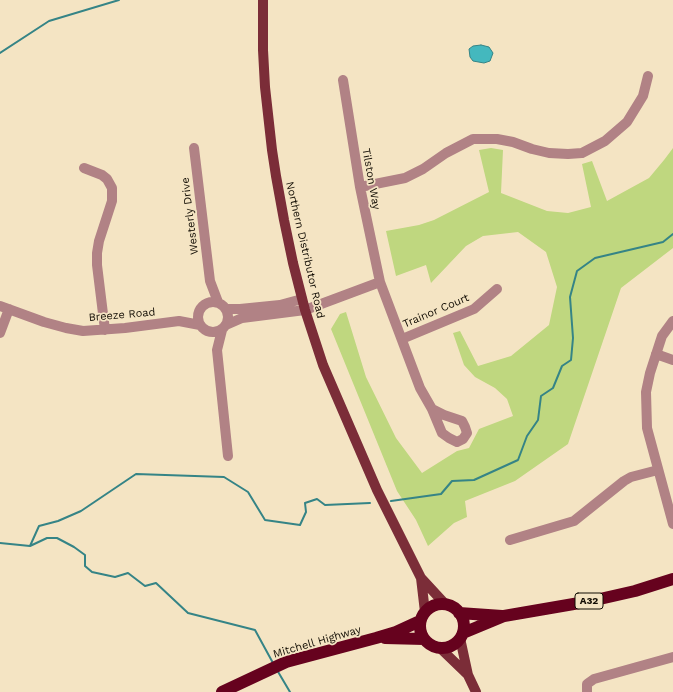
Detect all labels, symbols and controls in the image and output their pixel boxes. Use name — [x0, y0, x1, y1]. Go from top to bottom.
street label: Tilston Way — [359, 147, 383, 211]
street label: Westerly Drive — [179, 177, 201, 255]
street label: Northern Distributor Road — [283, 180, 327, 320]
street label: Trainor Court — [401, 291, 471, 331]
street label: Breeze Road — [88, 306, 156, 324]
road number: A32 — [575, 593, 603, 609]
street label: Mitchell Highway — [271, 623, 363, 661]

